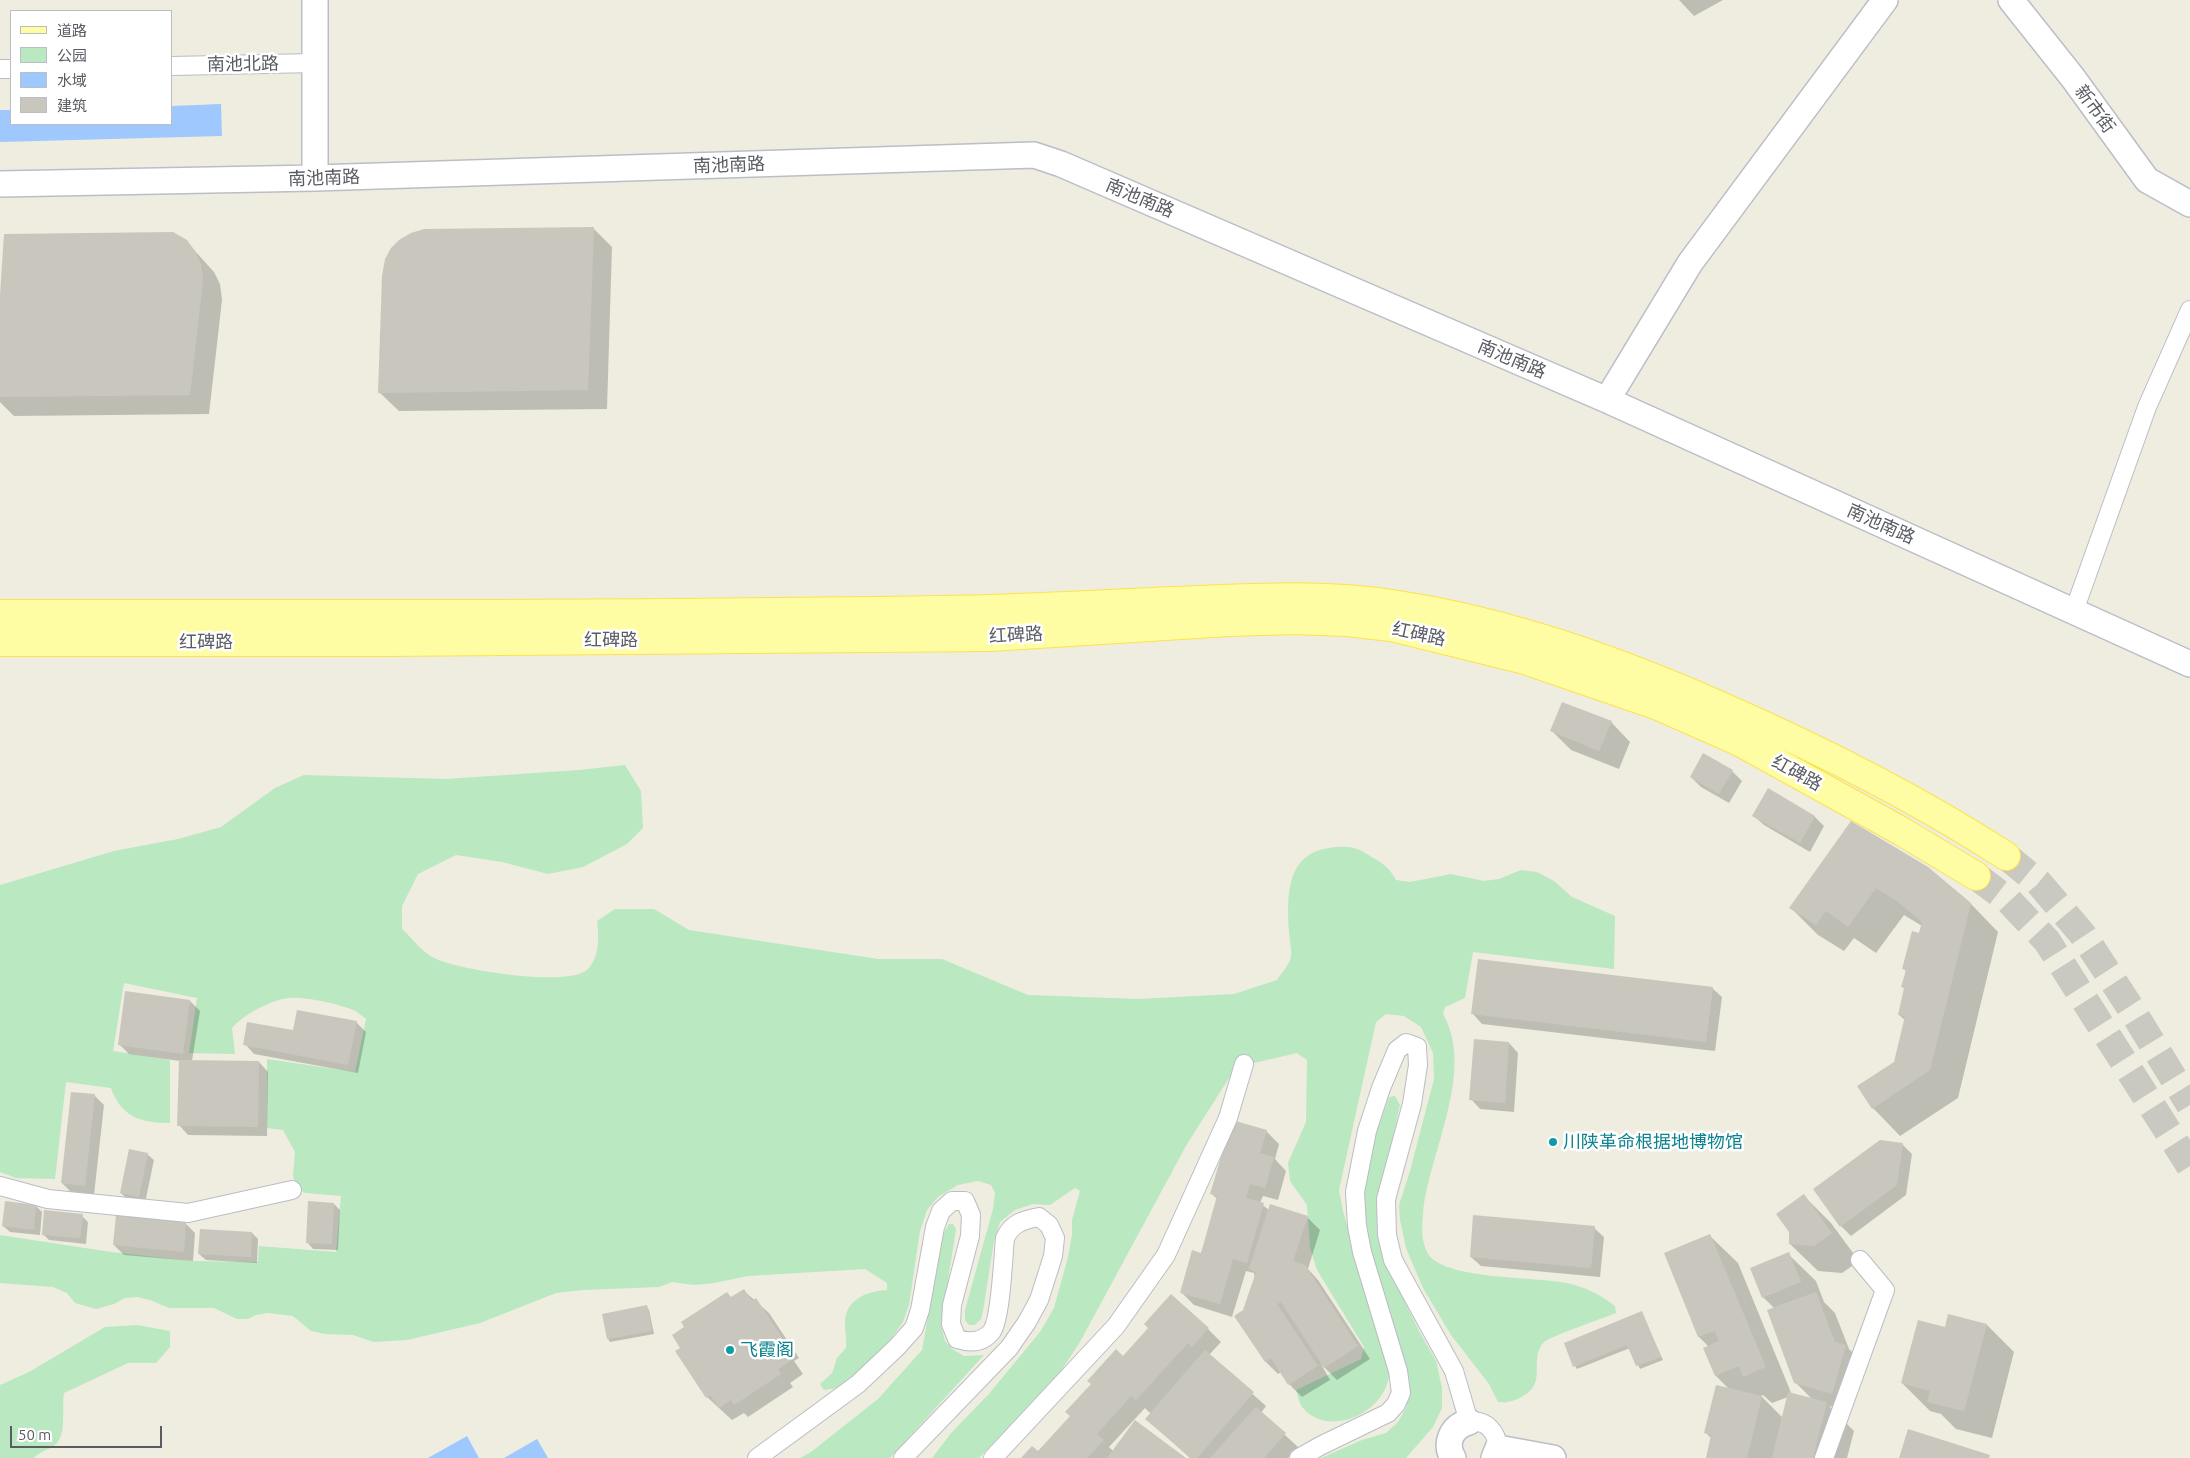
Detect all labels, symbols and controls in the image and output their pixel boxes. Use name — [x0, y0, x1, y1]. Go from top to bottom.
legend — [10, 10, 172, 125]
text: 道路 — [57, 22, 87, 39]
text: 公园 — [57, 47, 87, 64]
street label: 南池北路 — [207, 53, 279, 75]
text: 水域 — [57, 72, 87, 89]
street label: 新市街 — [2070, 81, 2120, 137]
text: 建筑 — [57, 97, 87, 114]
street label: 南池南路 — [693, 153, 765, 177]
street label: 南池南路 — [288, 166, 360, 190]
street label: 南池南路 — [1103, 174, 1177, 222]
street label: 南池南路 — [1475, 335, 1549, 383]
street label: 南池南路 — [1844, 499, 1918, 549]
street label: 红碑路 — [1390, 618, 1448, 650]
street label: 红碑路 — [988, 623, 1044, 647]
street label: 红碑路 — [584, 629, 638, 651]
street label: 红碑路 — [179, 631, 233, 653]
street label: 红碑路 — [1768, 750, 1826, 796]
place label: 川陕革命根据地博物馆 — [1563, 1131, 1743, 1153]
marker: 川陕革命根据地博物馆 — [1547, 1136, 1559, 1148]
place label: 飞霞阁 — [740, 1339, 794, 1361]
marker: 飞霞阁 — [724, 1344, 736, 1356]
scale bar — [12, 1416, 165, 1448]
text: 50 m — [18, 1426, 51, 1443]

